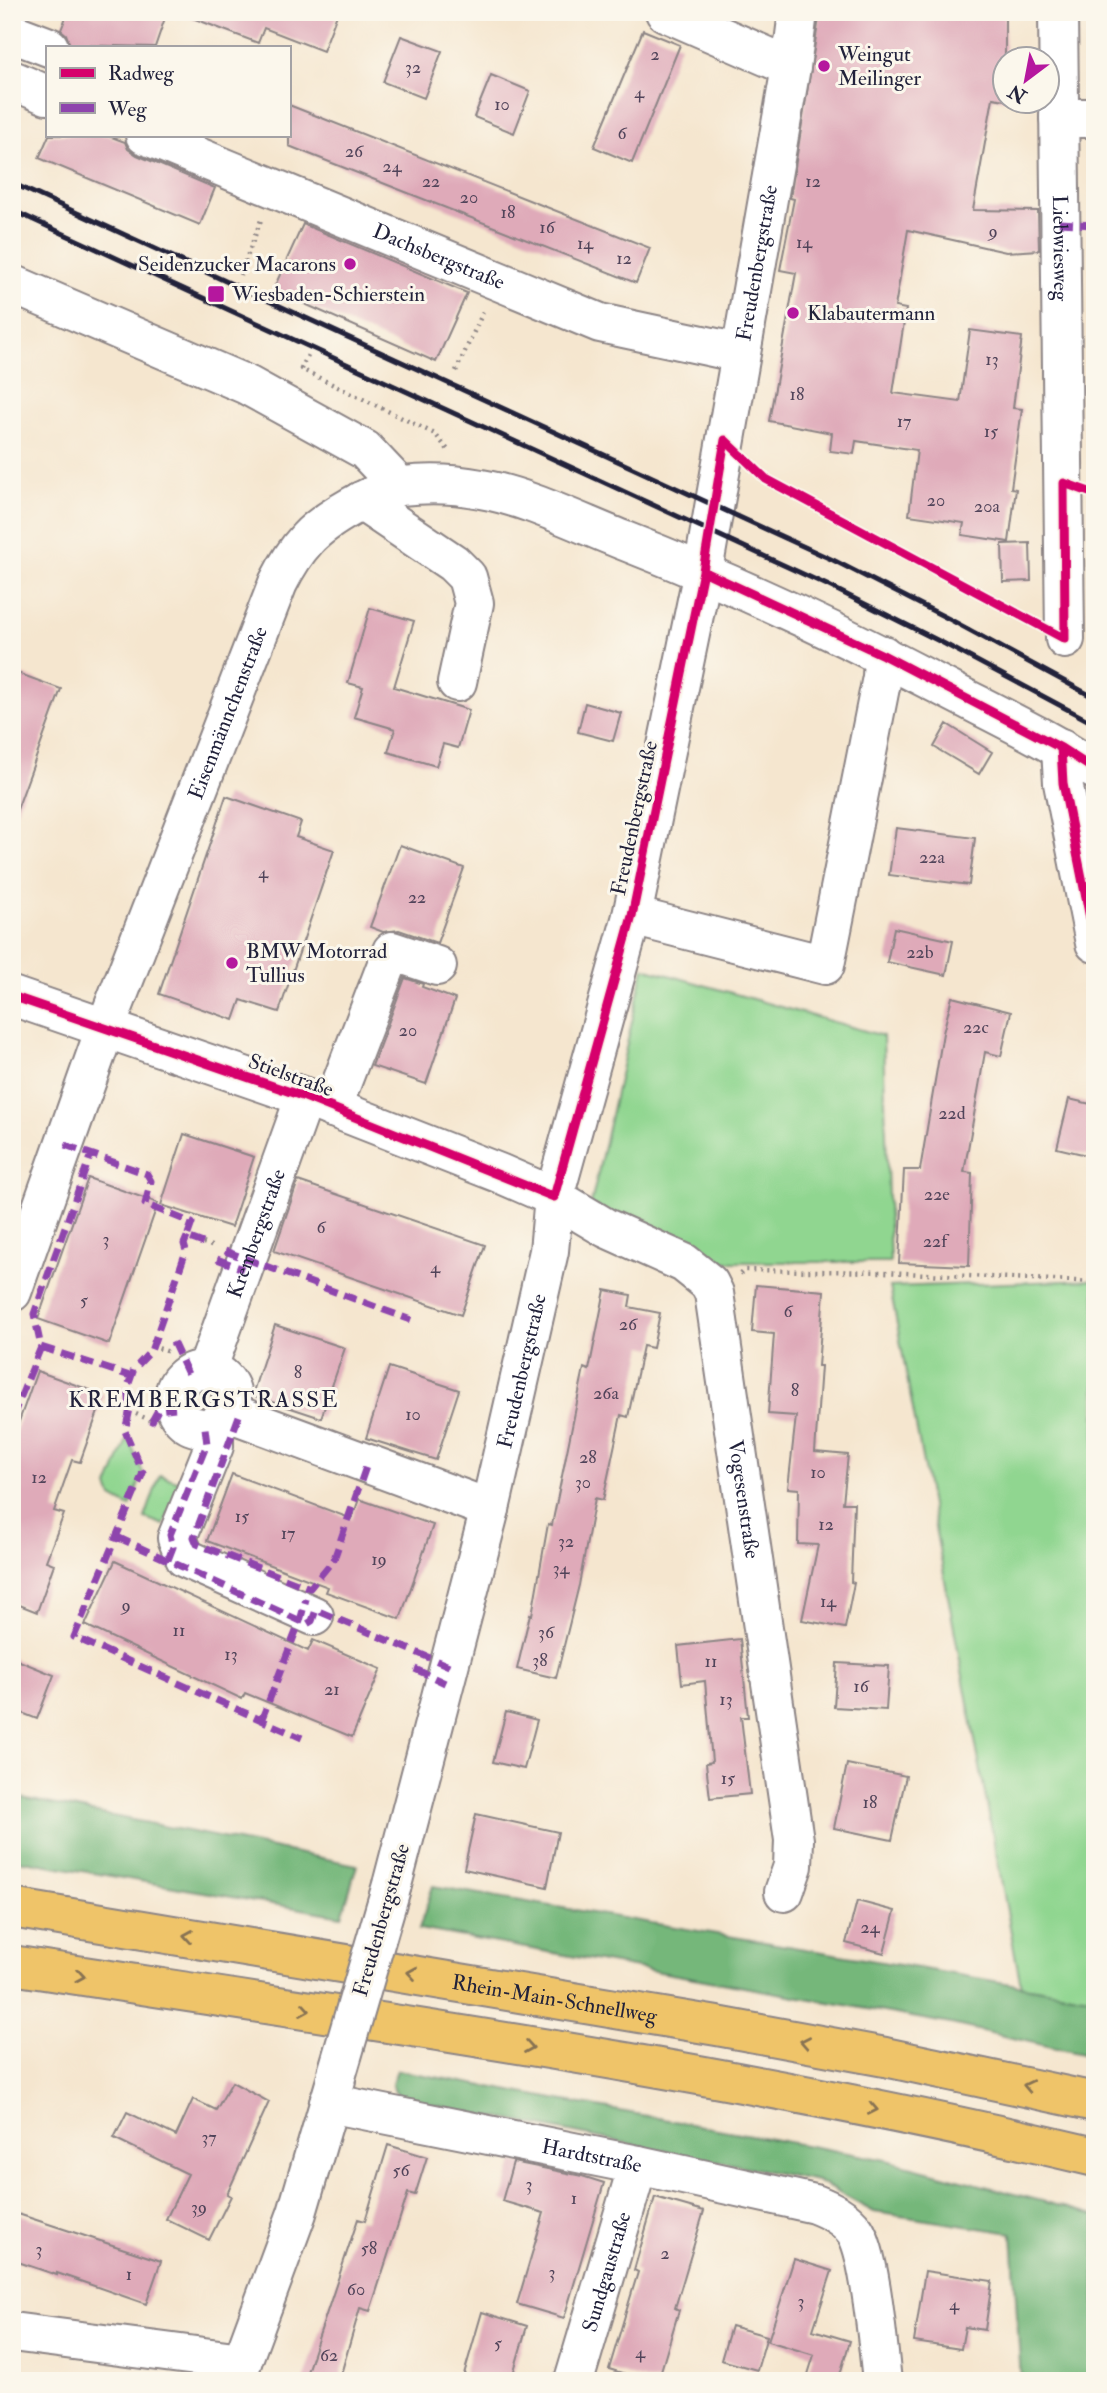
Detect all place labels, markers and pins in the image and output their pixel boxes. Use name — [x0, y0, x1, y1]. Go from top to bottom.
place label: Weingut Meilinger — [837, 41, 921, 92]
marker: Weingut Meilinger — [816, 58, 832, 74]
place label: Seidenzucker Macarons — [138, 251, 336, 278]
marker: Seidenzucker Macarons — [342, 256, 358, 272]
place label: Wiesbaden-Schierstein — [231, 281, 425, 308]
marker: Wiesbaden-Schierstein — [206, 284, 226, 304]
place label: Klabautermann — [807, 300, 936, 327]
marker: Klabautermann — [785, 305, 801, 321]
place label: BMW Motorrad Tullius — [246, 938, 388, 989]
marker: BMW Motorrad Tullius — [224, 955, 240, 971]

